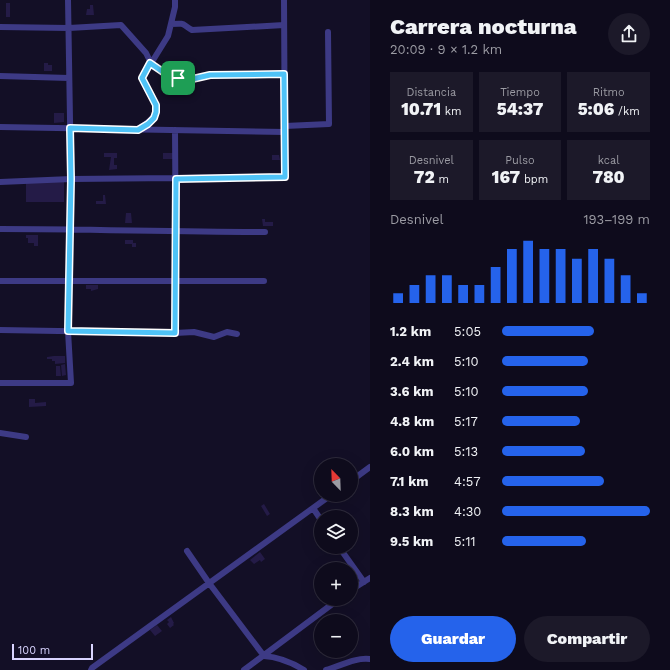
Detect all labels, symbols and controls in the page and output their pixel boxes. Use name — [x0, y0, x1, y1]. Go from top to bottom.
button: share — [608, 13, 650, 55]
text: Carrera nocturna — [390, 14, 577, 39]
text: 20:09 · 9 × 1.2 km — [390, 42, 502, 57]
pin — [161, 61, 195, 95]
icon: arrive — [167, 67, 189, 89]
text: Distancia — [407, 86, 456, 99]
text: Tiempo — [500, 86, 540, 99]
text: Ritmo — [593, 86, 625, 99]
text: 10.71 — [401, 99, 441, 119]
text: 54:37 — [497, 99, 543, 119]
text: 5:06 — [578, 99, 614, 119]
text: km — [441, 105, 461, 118]
text: /km — [614, 105, 640, 118]
text: Desnivel — [409, 154, 454, 167]
text: Pulso — [505, 154, 535, 167]
text: kcal — [598, 154, 620, 167]
text: 72 — [414, 167, 435, 187]
text: 167 — [492, 167, 520, 187]
text: 780 — [593, 167, 625, 187]
text: m — [435, 173, 449, 186]
text: bpm — [520, 173, 548, 186]
text: Desnivel — [390, 212, 443, 227]
text: 193–199 m — [584, 212, 650, 227]
text: 1.2 km — [390, 324, 431, 339]
text: 5:05 — [454, 324, 481, 339]
text: 2.4 km — [390, 354, 434, 369]
text: 5:10 — [454, 354, 479, 369]
text: 3.6 km — [390, 384, 433, 399]
text: 5:10 — [454, 384, 479, 399]
text: 4.8 km — [390, 414, 434, 429]
text: 5:17 — [454, 414, 478, 429]
text: 6.0 km — [390, 444, 434, 459]
text: 5:13 — [454, 444, 478, 459]
north arrow — [314, 458, 358, 502]
map controls — [314, 458, 358, 658]
text: 7.1 km — [390, 474, 428, 489]
text: 4:57 — [454, 474, 481, 489]
text: 8.3 km — [390, 504, 434, 519]
text: 4:30 — [454, 504, 481, 519]
button: layers — [314, 510, 358, 554]
text: 9.5 km — [390, 534, 433, 549]
text: 5:11 — [454, 534, 476, 549]
button: + — [314, 562, 358, 606]
button: − — [314, 614, 358, 658]
button: Guardar — [390, 616, 516, 662]
button: Compartir — [524, 616, 650, 662]
scale bar — [12, 642, 93, 661]
text: 100 m — [18, 644, 50, 657]

